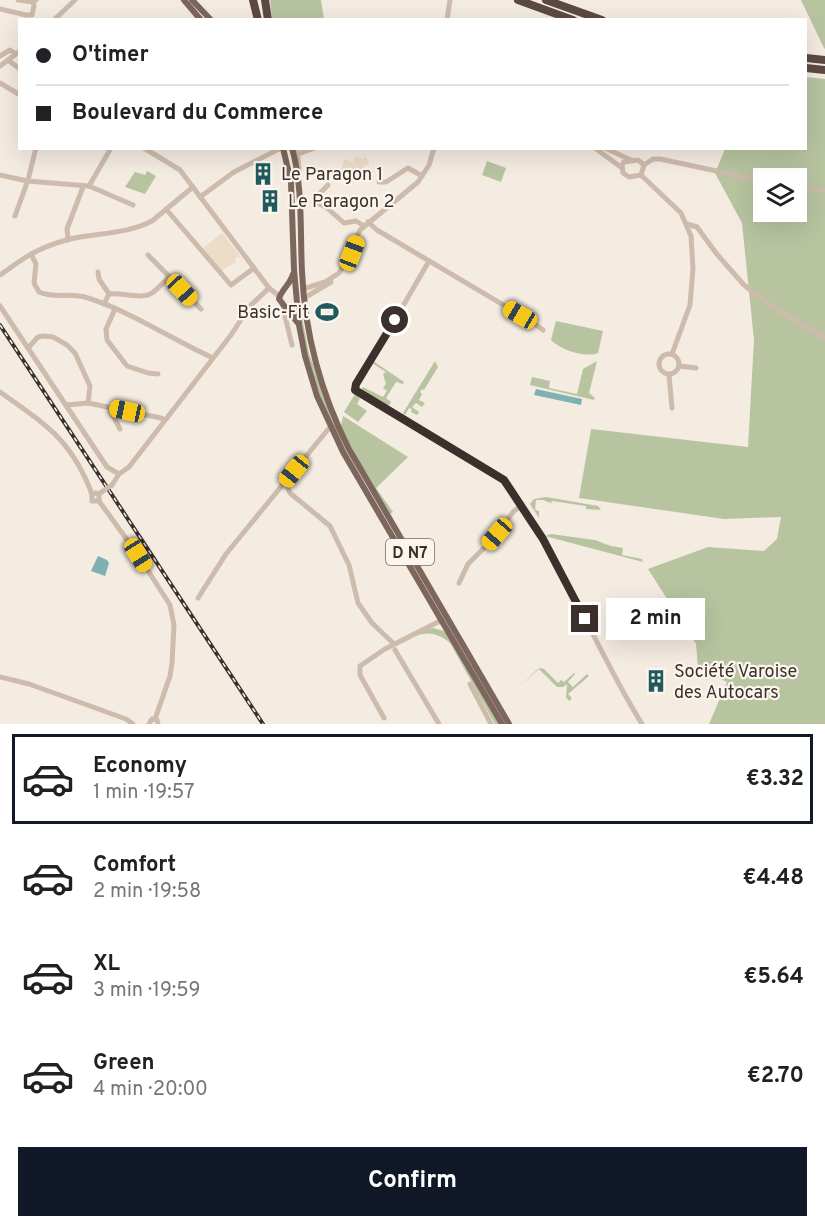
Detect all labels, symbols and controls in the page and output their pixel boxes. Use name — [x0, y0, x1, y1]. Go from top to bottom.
text: O'timer — [72, 42, 149, 69]
text: Boulevard du Commerce — [72, 100, 323, 127]
building icon: Le Paragon 1 — [250, 161, 276, 187]
place label: Le Paragon 1 — [281, 164, 383, 187]
map controls — [753, 168, 807, 222]
button: layers — [753, 168, 807, 222]
building icon: Le Paragon 2 — [257, 188, 283, 214]
place label: Le Paragon 2 — [288, 191, 394, 214]
car — [337, 233, 367, 273]
car — [163, 271, 201, 309]
car — [500, 298, 540, 332]
sports icon: Basic-Fit — [314, 299, 340, 325]
place label: Basic-Fit — [237, 302, 309, 325]
route start — [381, 306, 408, 333]
car — [108, 398, 146, 424]
car — [276, 451, 312, 491]
car — [478, 515, 516, 553]
car — [121, 535, 155, 575]
road number: D N7 — [386, 539, 434, 565]
callout: 2 min — [606, 598, 705, 640]
route end — [571, 605, 598, 632]
text: 2 min — [629, 606, 682, 632]
place label: Société Varoise des Autocars — [674, 661, 797, 705]
building icon: Société Varoise des Autocars — [643, 668, 669, 694]
icon: car — [21, 752, 75, 806]
text: Economy — [93, 753, 187, 780]
text: €3.32 — [746, 766, 804, 793]
text: 1 min · 19:57 — [93, 780, 194, 806]
icon: car — [21, 851, 75, 905]
text: Comfort — [93, 852, 176, 879]
text: €4.48 — [743, 865, 804, 892]
text: 2 min · 19:58 — [93, 879, 201, 905]
icon: car — [21, 950, 75, 1004]
text: XL — [93, 951, 120, 978]
text: €5.64 — [744, 964, 804, 991]
text: 3 min · 19:59 — [93, 978, 200, 1004]
icon: car — [21, 1049, 75, 1103]
text: Green — [93, 1050, 155, 1077]
text: €2.70 — [747, 1063, 804, 1090]
text: 4 min · 20:00 — [93, 1077, 208, 1103]
button: Confirm — [18, 1147, 807, 1216]

